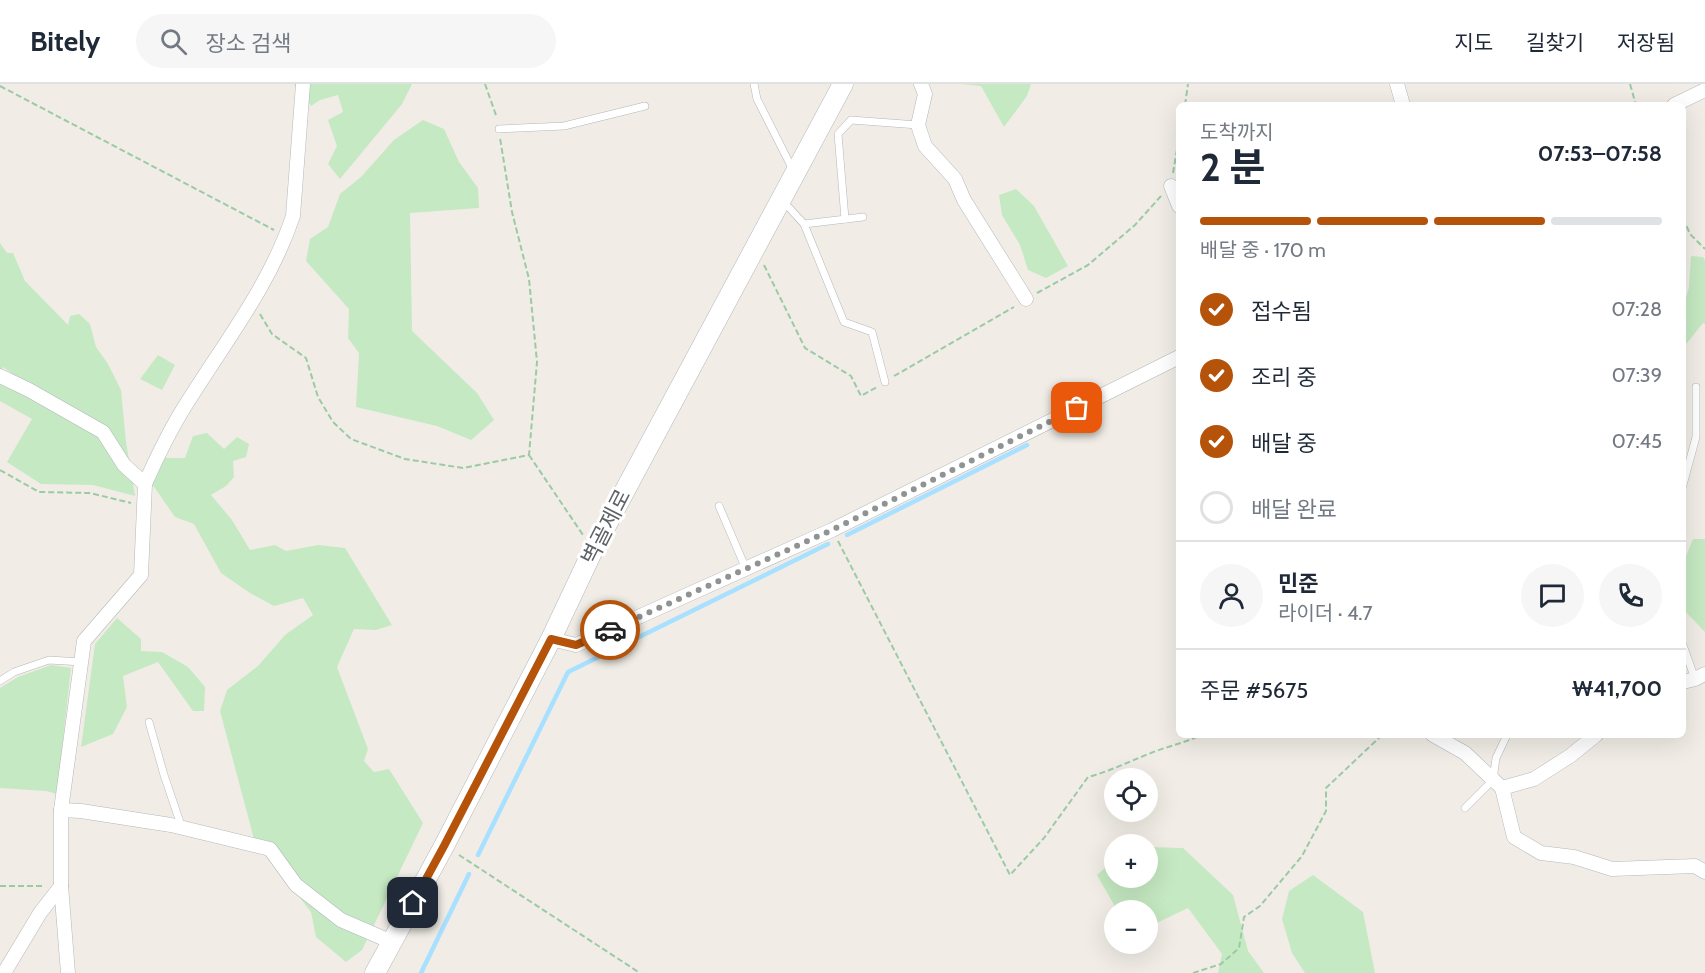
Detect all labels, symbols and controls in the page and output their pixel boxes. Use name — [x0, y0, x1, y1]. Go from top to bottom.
search box — [136, 14, 556, 68]
text: Bitely — [30, 24, 100, 58]
icon: search — [157, 25, 190, 58]
text: 장소 검색 — [205, 30, 291, 57]
text: 지도 — [1454, 30, 1493, 55]
text: 길찾기 — [1526, 30, 1584, 55]
text: 저장됨 — [1617, 30, 1675, 55]
text: 도착까지 — [1200, 120, 1274, 144]
text: 07:53–07:58 — [1538, 140, 1662, 167]
text: 2 분 — [1200, 143, 1265, 191]
text: 배달 중 · 170 m — [1200, 238, 1326, 262]
icon: check — [1200, 293, 1233, 326]
text: 07:28 — [1611, 297, 1662, 321]
text: 접수됨 — [1251, 298, 1312, 325]
icon: check — [1200, 359, 1233, 392]
text: 07:39 — [1612, 363, 1662, 387]
text: 조리 중 — [1251, 364, 1317, 391]
pin — [1051, 382, 1102, 433]
icon: bag — [1060, 391, 1093, 424]
icon: check — [1200, 425, 1233, 458]
text: 07:45 — [1612, 429, 1662, 453]
text: 배달 중 — [1251, 430, 1317, 457]
street label: 벽골제로 — [576, 485, 636, 569]
text: 배달 완료 — [1251, 496, 1337, 523]
button: person — [1200, 564, 1263, 627]
button: chat — [1521, 564, 1584, 627]
button: phone — [1599, 564, 1662, 627]
text: 민준 — [1278, 570, 1318, 597]
courier — [580, 600, 640, 660]
text: 라이더 · 4.7 — [1278, 601, 1372, 625]
icon: car — [594, 614, 627, 647]
text: ₩41,700 — [1572, 675, 1662, 702]
text: 주문 #5675 — [1200, 677, 1308, 704]
map controls — [1104, 768, 1158, 954]
button: locate — [1104, 768, 1158, 822]
button: + — [1104, 834, 1158, 888]
pin — [387, 877, 438, 928]
icon: home — [396, 886, 429, 919]
button: − — [1104, 900, 1158, 954]

